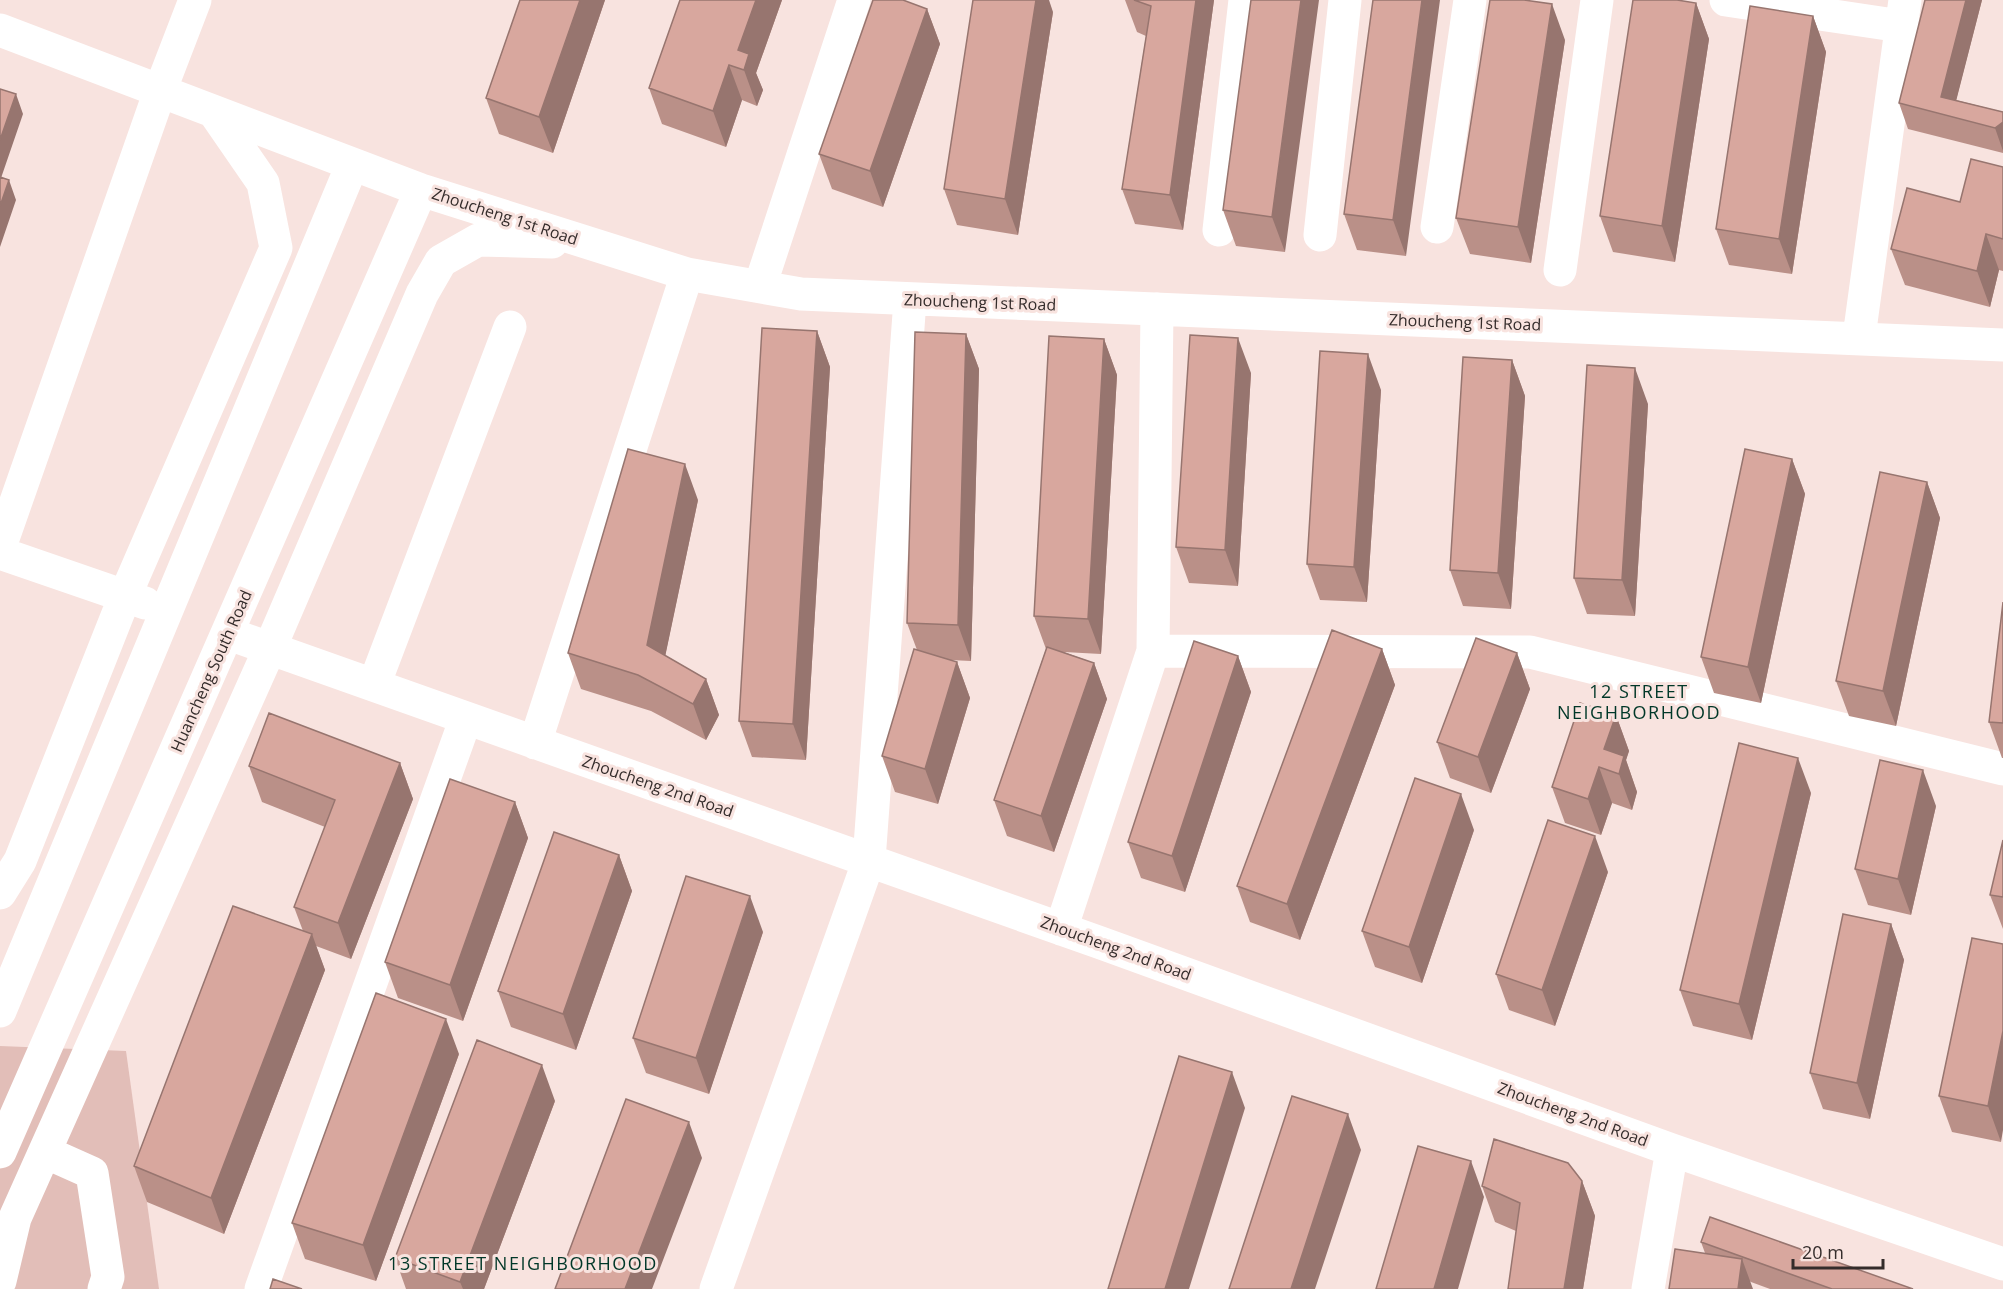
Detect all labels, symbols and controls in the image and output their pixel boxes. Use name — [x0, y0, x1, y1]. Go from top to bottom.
street label: Zhoucheng 1st Road — [429, 182, 581, 250]
street label: Zhoucheng 1st Road — [903, 288, 1057, 316]
street label: Zhoucheng 1st Road — [1388, 308, 1542, 336]
street label: Huancheng South Road — [165, 586, 257, 756]
district label: 12 STREET NEIGHBORHOOD — [1557, 679, 1721, 724]
street label: Zhoucheng 2nd Road — [579, 750, 737, 822]
street label: Zhoucheng 2nd Road — [1038, 911, 1194, 985]
street label: Zhoucheng 2nd Road — [1495, 1077, 1651, 1151]
scale bar — [1793, 1232, 1883, 1270]
text: 20 m — [1802, 1240, 1844, 1264]
district label: 13 STREET NEIGHBORHOOD — [388, 1251, 658, 1275]

